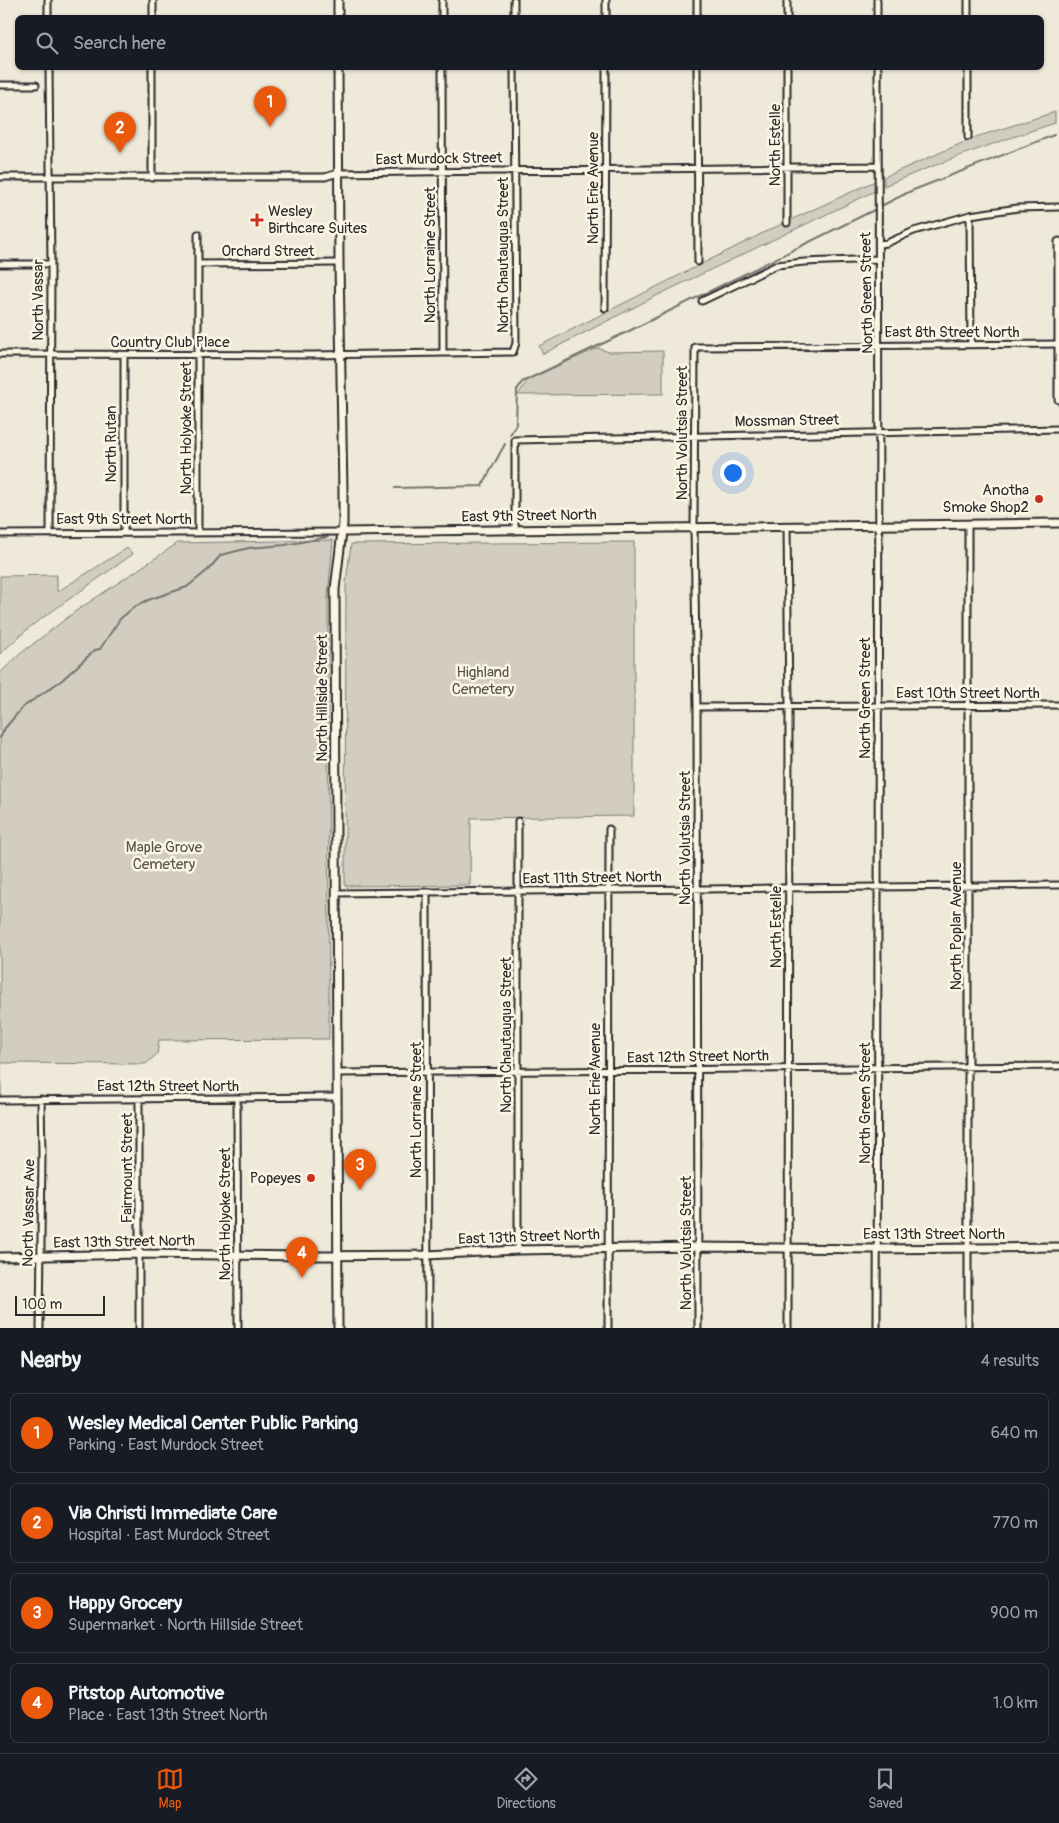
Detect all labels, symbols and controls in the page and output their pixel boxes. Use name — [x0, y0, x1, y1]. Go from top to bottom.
search box — [15, 15, 1044, 70]
icon: search — [33, 29, 61, 57]
text: Search here — [73, 31, 166, 55]
pin: 1 — [254, 86, 286, 127]
street label: North Estelle — [766, 103, 785, 186]
pin: 2 — [104, 112, 136, 153]
street label: North Erie Avenue — [584, 131, 603, 244]
street label: East Murdock Street — [375, 148, 504, 170]
street label: North Chautauqua Street — [494, 176, 513, 333]
street label: North Lorraine Street — [421, 186, 440, 323]
place label: Wesley Birthcare Suites — [268, 202, 367, 238]
marker: Wesley Birthcare Suites — [250, 213, 264, 227]
street label: North Green Street — [856, 231, 878, 354]
street label: Orchard Street — [222, 242, 315, 261]
street label: North Vassar — [29, 259, 48, 341]
street label: East 8th Street North — [884, 323, 1020, 342]
street label: Country Club Place — [110, 333, 230, 352]
street label: North Holyoke Street — [177, 361, 196, 495]
street label: North Volutsia Street — [673, 365, 692, 500]
street label: North Rutan — [102, 405, 121, 483]
street label: Mossman Street — [735, 411, 840, 431]
your location — [720, 460, 746, 486]
place label: Anotha Smoke Shop2 — [943, 481, 1029, 517]
marker: Anotha Smoke Shop2 — [1033, 493, 1045, 505]
street label: East 9th Street North — [461, 505, 597, 527]
street label: East 9th Street North — [56, 510, 192, 529]
street label: North Hillside Street — [313, 633, 332, 762]
street label: North Green Street — [856, 636, 875, 759]
park label: Highland Cemetery — [452, 663, 515, 699]
street label: East 10th Street North — [896, 684, 1040, 703]
street label: North Volutsia Street — [676, 770, 695, 905]
park label: Maple Grove Cemetery — [126, 838, 203, 874]
street label: North Poplar Avenue — [947, 861, 966, 990]
street label: East 11th Street North — [522, 867, 662, 889]
street label: North Estelle — [767, 885, 786, 968]
street label: North Chautauqua Street — [497, 956, 516, 1113]
street label: North Erie Avenue — [586, 1022, 605, 1135]
street label: North Lorraine Street — [407, 1041, 426, 1178]
street label: North Green Street — [856, 1041, 875, 1164]
street label: East 12th Street North — [627, 1046, 769, 1068]
street label: East 12th Street North — [97, 1077, 239, 1096]
street label: Fairmount Street — [118, 1112, 137, 1223]
street label: North Holyoke Street — [216, 1147, 235, 1281]
pin: 3 — [344, 1149, 376, 1190]
street label: North Vassar Ave — [19, 1158, 39, 1267]
place label: Popeyes — [250, 1169, 301, 1188]
marker: Popeyes — [305, 1172, 317, 1184]
street label: North Volutsia Street — [677, 1175, 696, 1310]
street label: East 13th Street North — [458, 1225, 600, 1249]
street label: East 13th Street North — [863, 1225, 1005, 1244]
street label: East 13th Street North — [53, 1231, 195, 1253]
pin: 4 — [286, 1237, 318, 1278]
scale bar — [15, 1293, 105, 1316]
text: 100 m — [22, 1296, 62, 1313]
text: Nearby — [20, 1347, 81, 1374]
text: 4 results — [981, 1351, 1039, 1371]
text: Wesley Medical Center Public Parking — [68, 1411, 358, 1435]
text: 1 — [34, 1423, 40, 1443]
text: 640 m — [991, 1423, 1038, 1443]
text: Parking · East Murdock Street — [68, 1435, 264, 1455]
text: Via Christi Immediate Care — [68, 1501, 277, 1525]
text: 2 — [33, 1513, 41, 1533]
text: 770 m — [992, 1513, 1038, 1533]
text: Hospital · East Murdock Street — [68, 1525, 270, 1545]
text: Happy Grocery — [68, 1591, 182, 1615]
text: 3 — [33, 1603, 41, 1623]
text: 900 m — [990, 1603, 1038, 1623]
text: Supermarket · North Hillside Street — [68, 1615, 303, 1635]
text: Pitstop Automotive — [68, 1681, 224, 1705]
text: 4 — [32, 1693, 42, 1713]
text: 1.0 km — [993, 1693, 1038, 1713]
text: Place · East 13th Street North — [68, 1705, 268, 1725]
tab: Map — [156, 1765, 184, 1812]
tab: Directions — [496, 1765, 556, 1812]
tab: Saved — [868, 1765, 903, 1812]

